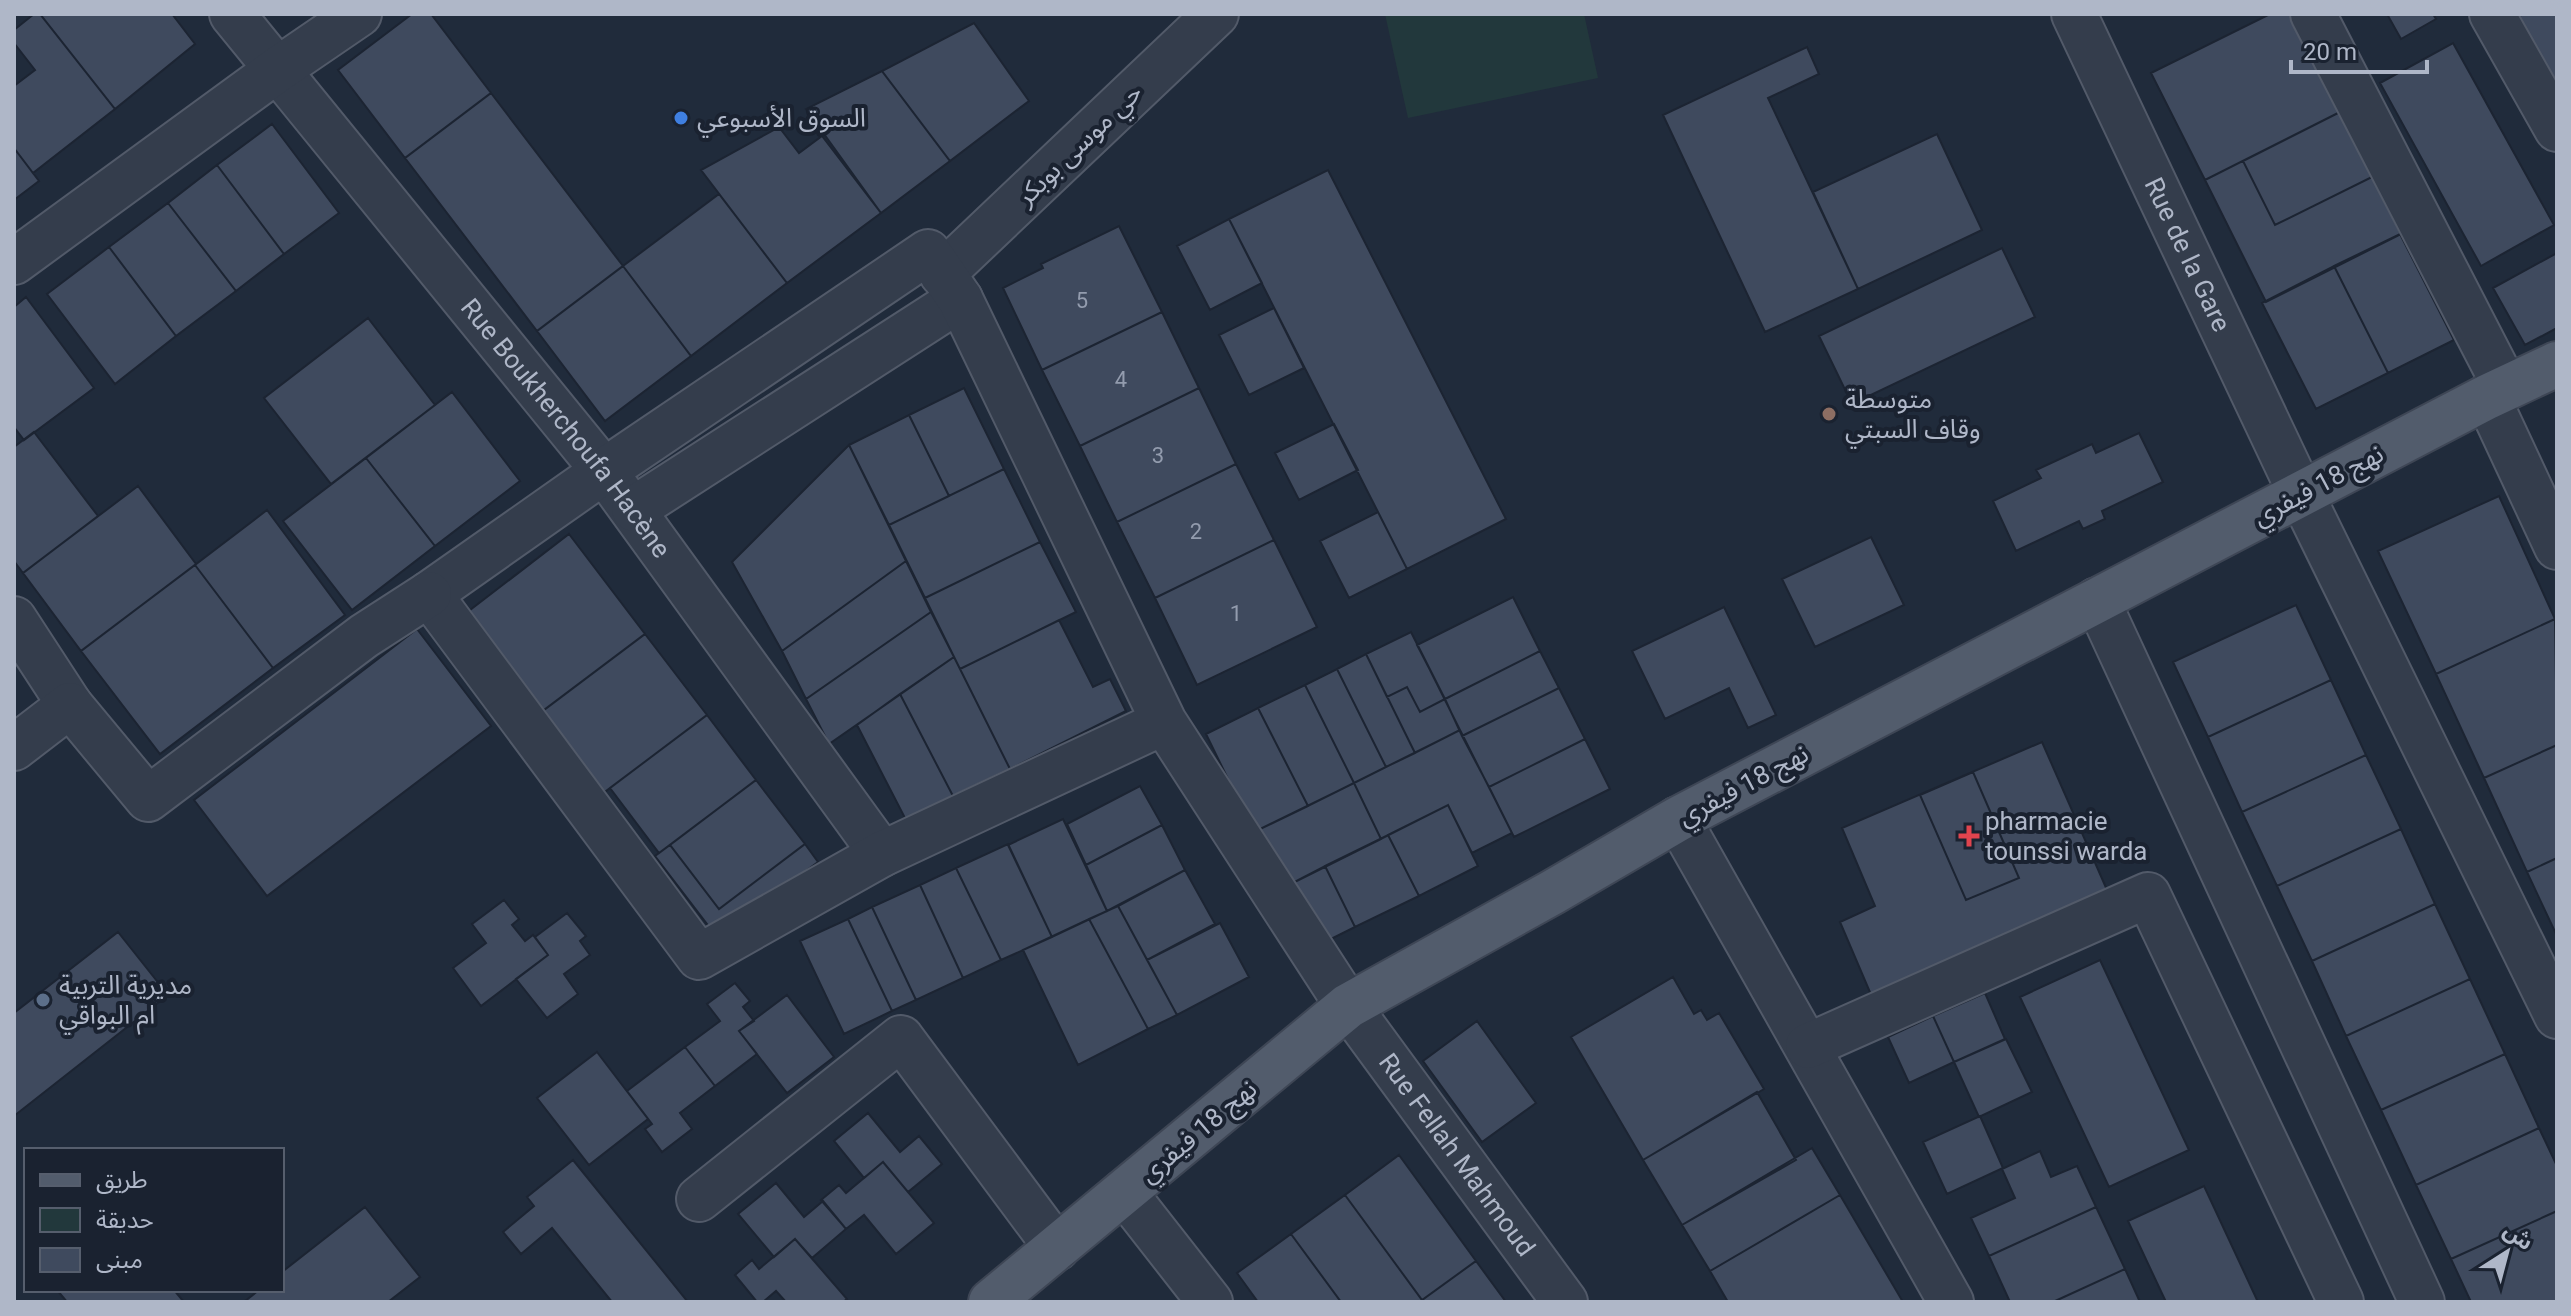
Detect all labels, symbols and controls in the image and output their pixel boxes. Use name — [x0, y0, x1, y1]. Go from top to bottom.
scale bar — [2291, 24, 2427, 74]
text: 20 m — [2303, 38, 2357, 66]
street label: حي موسى بوبكر — [1009, 77, 1151, 216]
place label: السوق الأسبوعي — [697, 103, 866, 138]
marker: السوق الأسبوعي — [672, 109, 690, 127]
street label: Rue de la Gare — [2139, 173, 2237, 336]
house number: 5 — [1076, 288, 1088, 313]
street label: Rue Boukherchoufa Hacène — [455, 293, 677, 563]
house number: 4 — [1115, 367, 1127, 392]
place label: متوسطة وقاف السبتي — [1845, 384, 1981, 449]
marker: متوسطة وقاف السبتي — [1820, 405, 1838, 423]
street label: نهج 18 فيفري — [2248, 438, 2391, 536]
house number: 3 — [1152, 443, 1164, 468]
house number: 2 — [1190, 519, 1202, 544]
house number: 1 — [1230, 601, 1242, 626]
street label: نهج 18 فيفري — [1673, 738, 1816, 836]
place label: pharmacie tounssi warda — [1985, 806, 2147, 866]
marker: pharmacie tounssi warda — [1960, 827, 1978, 845]
place label: مديرية التربية ام البواقي — [59, 970, 192, 1035]
marker: مديرية التربية ام البواقي — [34, 991, 52, 1009]
street label: Rue Fellah Mahmoud — [1373, 1047, 1541, 1262]
street label: نهج 18 فيفري — [1133, 1073, 1266, 1192]
legend — [24, 1148, 284, 1292]
text: طريق — [96, 1166, 148, 1195]
text: حديقة — [96, 1206, 154, 1234]
north arrow — [2467, 1212, 2547, 1292]
text: ش — [2499, 1217, 2538, 1255]
text: مبنى — [96, 1246, 143, 1274]

